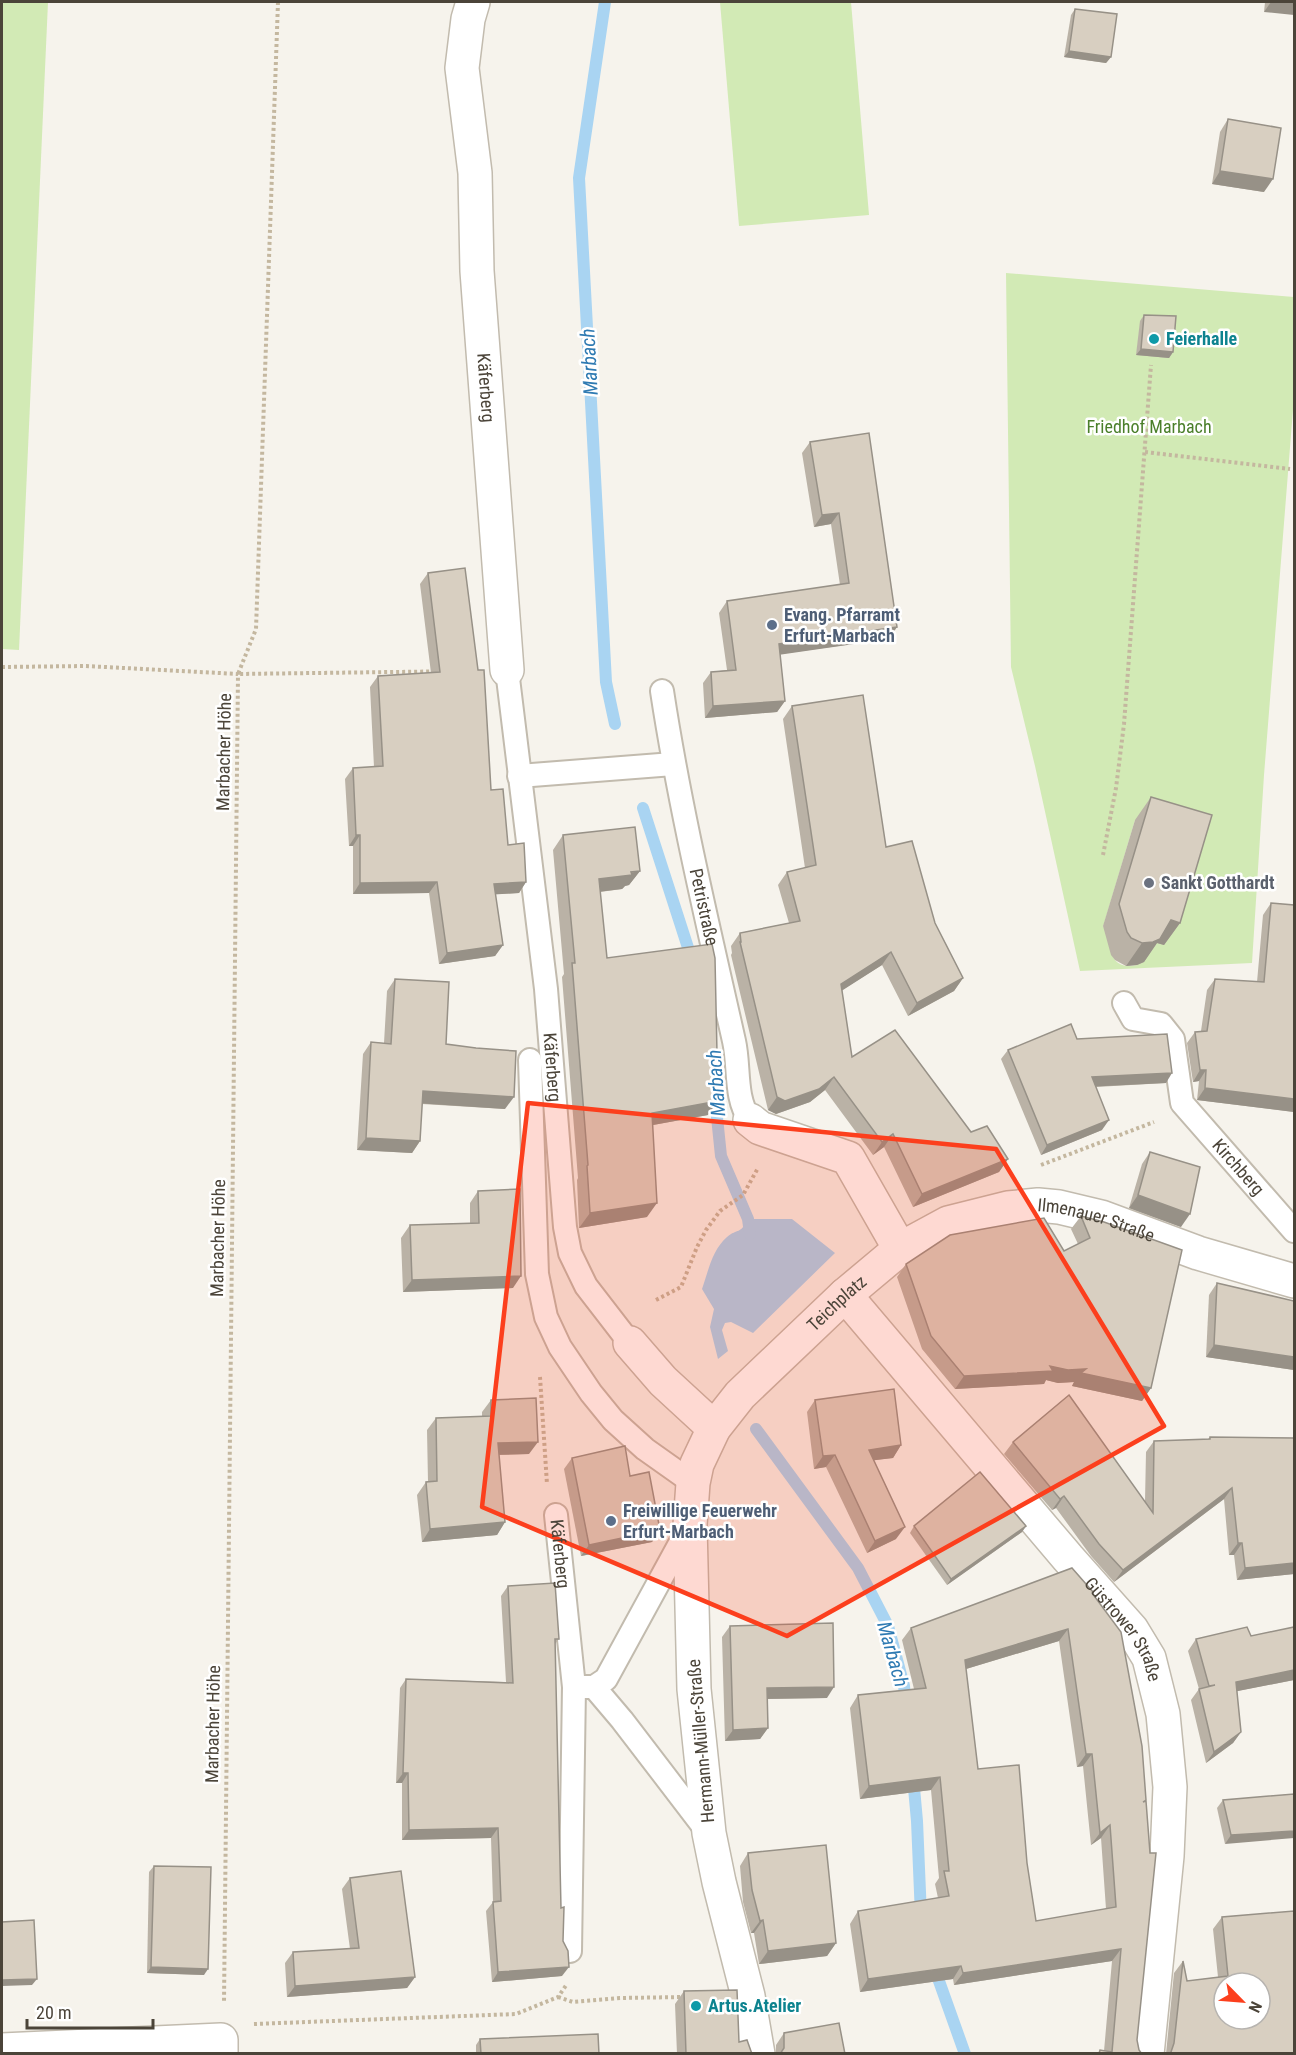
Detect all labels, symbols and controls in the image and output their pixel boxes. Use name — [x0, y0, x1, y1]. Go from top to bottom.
water label: Marbach — [575, 328, 603, 396]
place label: Feierhalle — [1166, 328, 1238, 349]
marker: Feierhalle — [1147, 332, 1161, 346]
street label: Käferberg — [473, 352, 499, 423]
park label: Friedhof Marbach — [1086, 416, 1212, 437]
place label: Evang. Pfarramt Erfurt-Marbach — [784, 604, 900, 646]
marker: Evang. Pfarramt Erfurt-Marbach — [765, 618, 779, 632]
street label: Marbacher Höhe — [212, 693, 235, 811]
street label: Petristraße — [686, 866, 723, 947]
place label: Sankt Gotthardt — [1161, 872, 1275, 893]
marker: Sankt Gotthardt — [1142, 876, 1156, 890]
street label: Käferberg — [540, 1032, 566, 1103]
water label: Marbach — [702, 1049, 730, 1117]
street label: Kirchberg — [1208, 1134, 1269, 1199]
street label: Marbacher Höhe — [206, 1179, 229, 1297]
street label: Ilmenauer Straße — [1037, 1194, 1158, 1246]
street label: Teichplatz — [803, 1271, 871, 1335]
place label: Freiwillige Feuerwehr Erfurt-Marbach — [623, 1500, 777, 1542]
marker: Freiwillige Feuerwehr Erfurt-Marbach — [604, 1514, 618, 1528]
street label: Käferberg — [547, 1518, 575, 1589]
street label: Güstrower Straße — [1080, 1573, 1165, 1683]
water label: Marbach — [872, 1618, 914, 1690]
street label: Hermann-Müller-Straße — [683, 1658, 718, 1824]
street label: Marbacher Höhe — [201, 1665, 224, 1783]
north arrow — [1212, 1971, 1272, 2031]
scale bar — [27, 1992, 153, 2030]
place label: Artus.Atelier — [708, 1995, 801, 2016]
marker: Artus.Atelier — [689, 1999, 703, 2013]
text: N — [1244, 1999, 1266, 2016]
text: 20 m — [36, 2002, 71, 2023]

